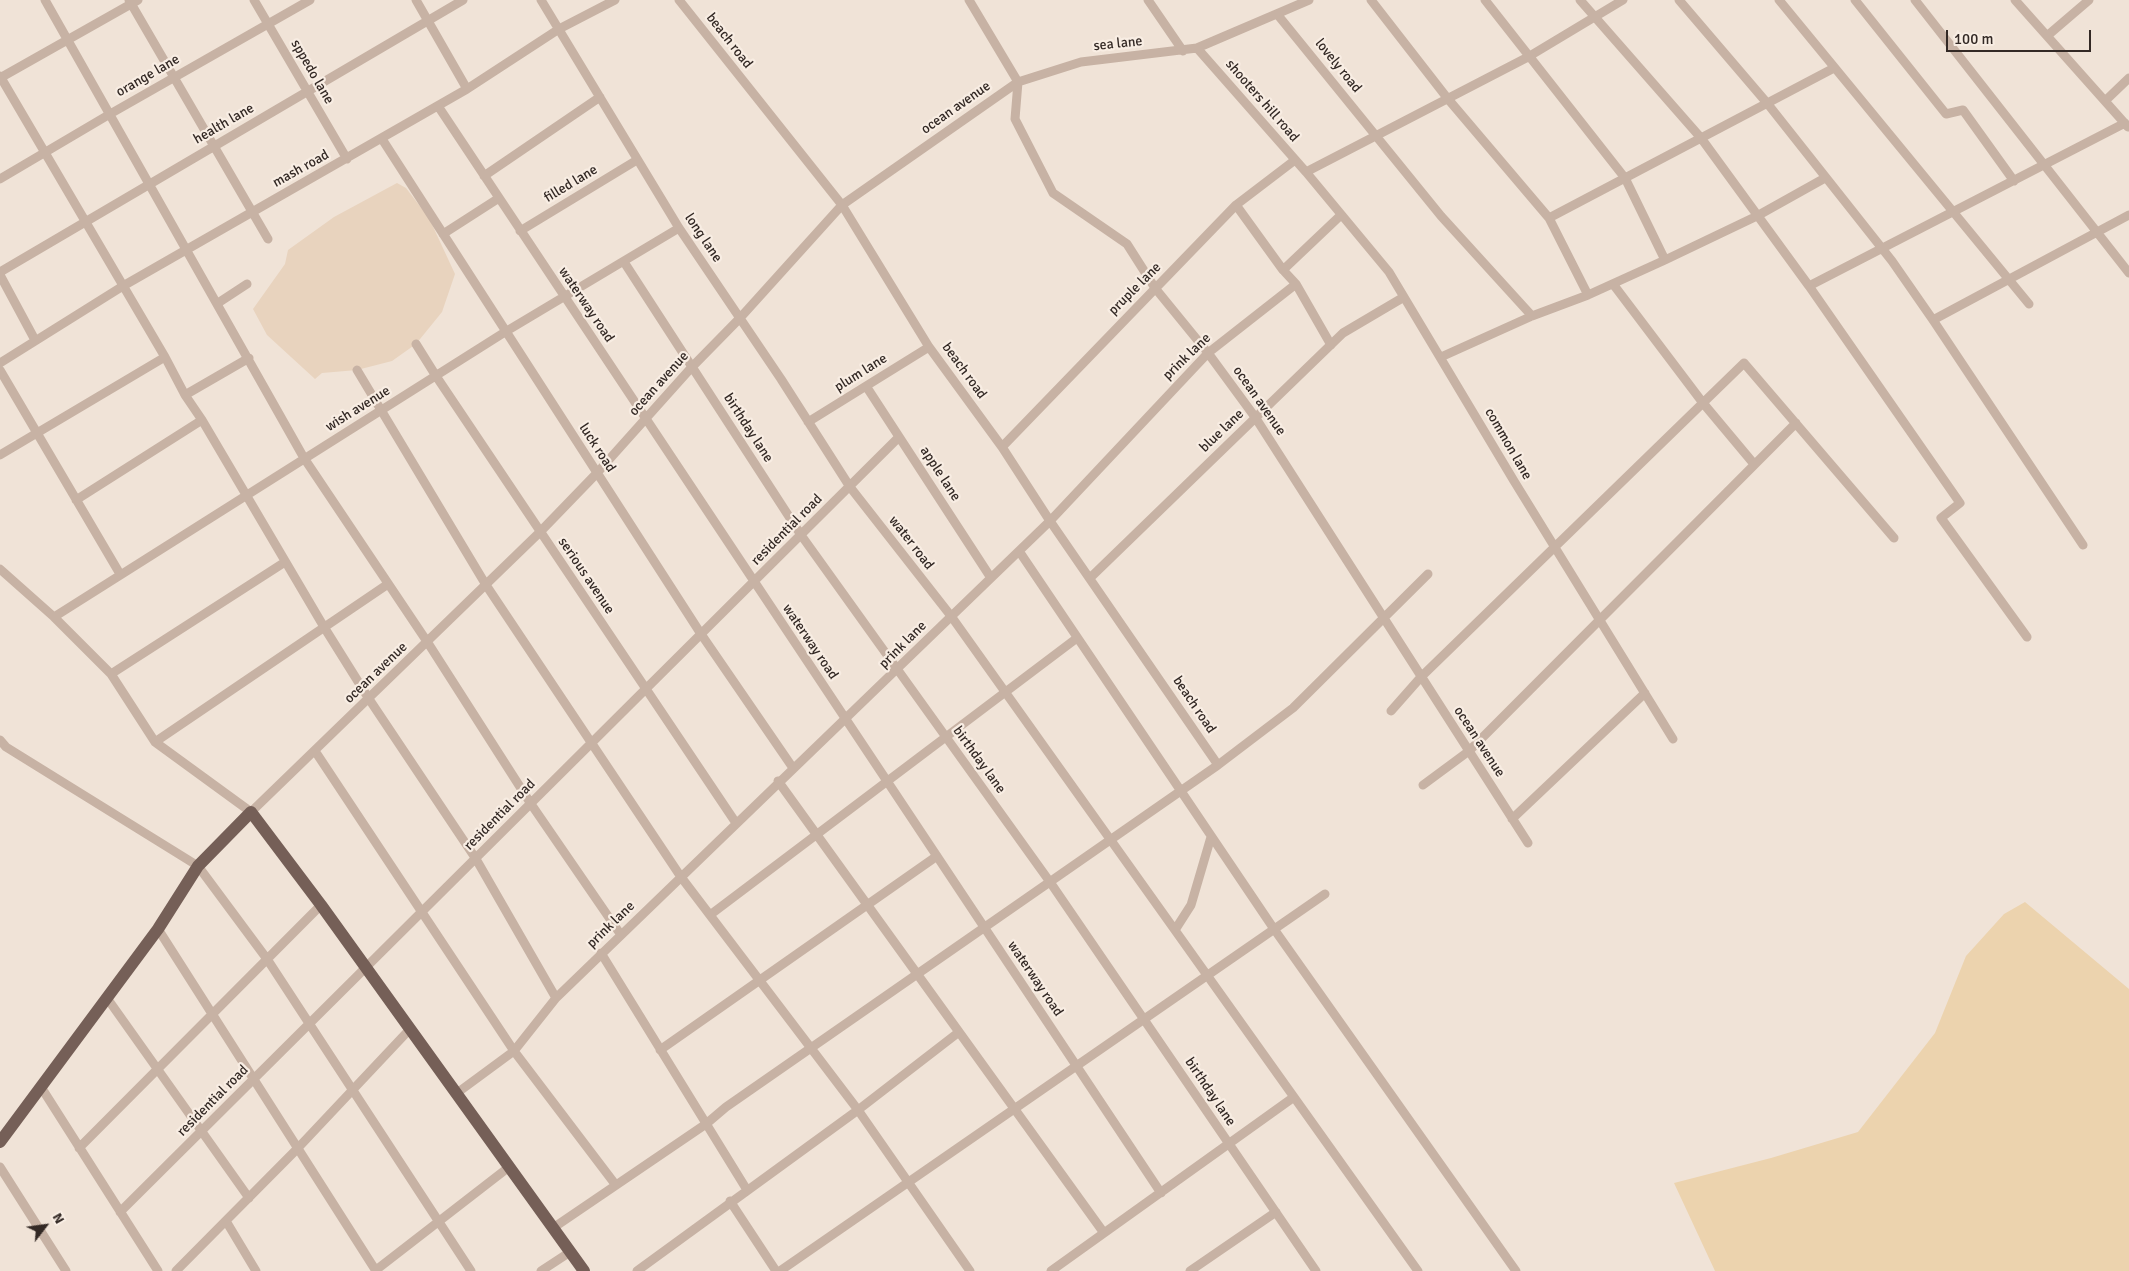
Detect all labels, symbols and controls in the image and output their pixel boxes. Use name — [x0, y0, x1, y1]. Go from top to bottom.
street label: beach road — [702, 10, 756, 72]
scale bar — [1949, 20, 2094, 52]
text: 100 m — [1954, 30, 1994, 48]
street label: sea lane — [1093, 33, 1143, 55]
street label: lovely road — [1311, 36, 1365, 96]
street label: sppedo lane — [287, 37, 337, 107]
street label: orange lane — [113, 51, 183, 101]
street label: shooters hill road — [1222, 56, 1302, 146]
street label: ocean avenue — [918, 78, 994, 138]
street label: health lane — [191, 100, 257, 148]
street label: mash road — [270, 147, 332, 191]
street label: filled lane — [541, 161, 601, 207]
street label: long lane — [681, 210, 725, 266]
street label: pruple lane — [1105, 259, 1165, 319]
street label: waterway road — [555, 264, 617, 346]
street label: prink lane — [1160, 330, 1214, 384]
street label: beach road — [938, 340, 990, 402]
street label: ocean avenue — [626, 348, 692, 420]
street label: plum lane — [831, 350, 891, 396]
street label: ocean avenue — [1229, 363, 1289, 439]
street label: wish avenue — [322, 382, 394, 436]
street label: birthday lane — [719, 390, 777, 466]
street label: common lane — [1481, 405, 1535, 483]
street label: blue lane — [1196, 406, 1248, 456]
street label: luck road — [575, 420, 619, 476]
street label: apple lane — [916, 443, 964, 505]
street label: residential road — [748, 491, 826, 569]
street label: water road — [885, 513, 937, 573]
street label: serious avenue — [554, 534, 618, 618]
street label: waterway road — [779, 601, 841, 683]
street label: prink lane — [876, 618, 930, 672]
street label: ocean avenue — [341, 639, 411, 707]
street label: beach road — [1169, 673, 1219, 737]
street label: ocean avenue — [1450, 703, 1508, 781]
street label: birthday lane — [949, 723, 1009, 797]
street label: residential road — [461, 776, 539, 854]
street label: prink lane — [584, 898, 638, 952]
street label: waterway road — [1004, 938, 1066, 1020]
street label: birthday lane — [1181, 1055, 1239, 1129]
street label: residential road — [174, 1062, 252, 1140]
north arrow — [20, 1201, 70, 1251]
text: N — [49, 1210, 68, 1227]

